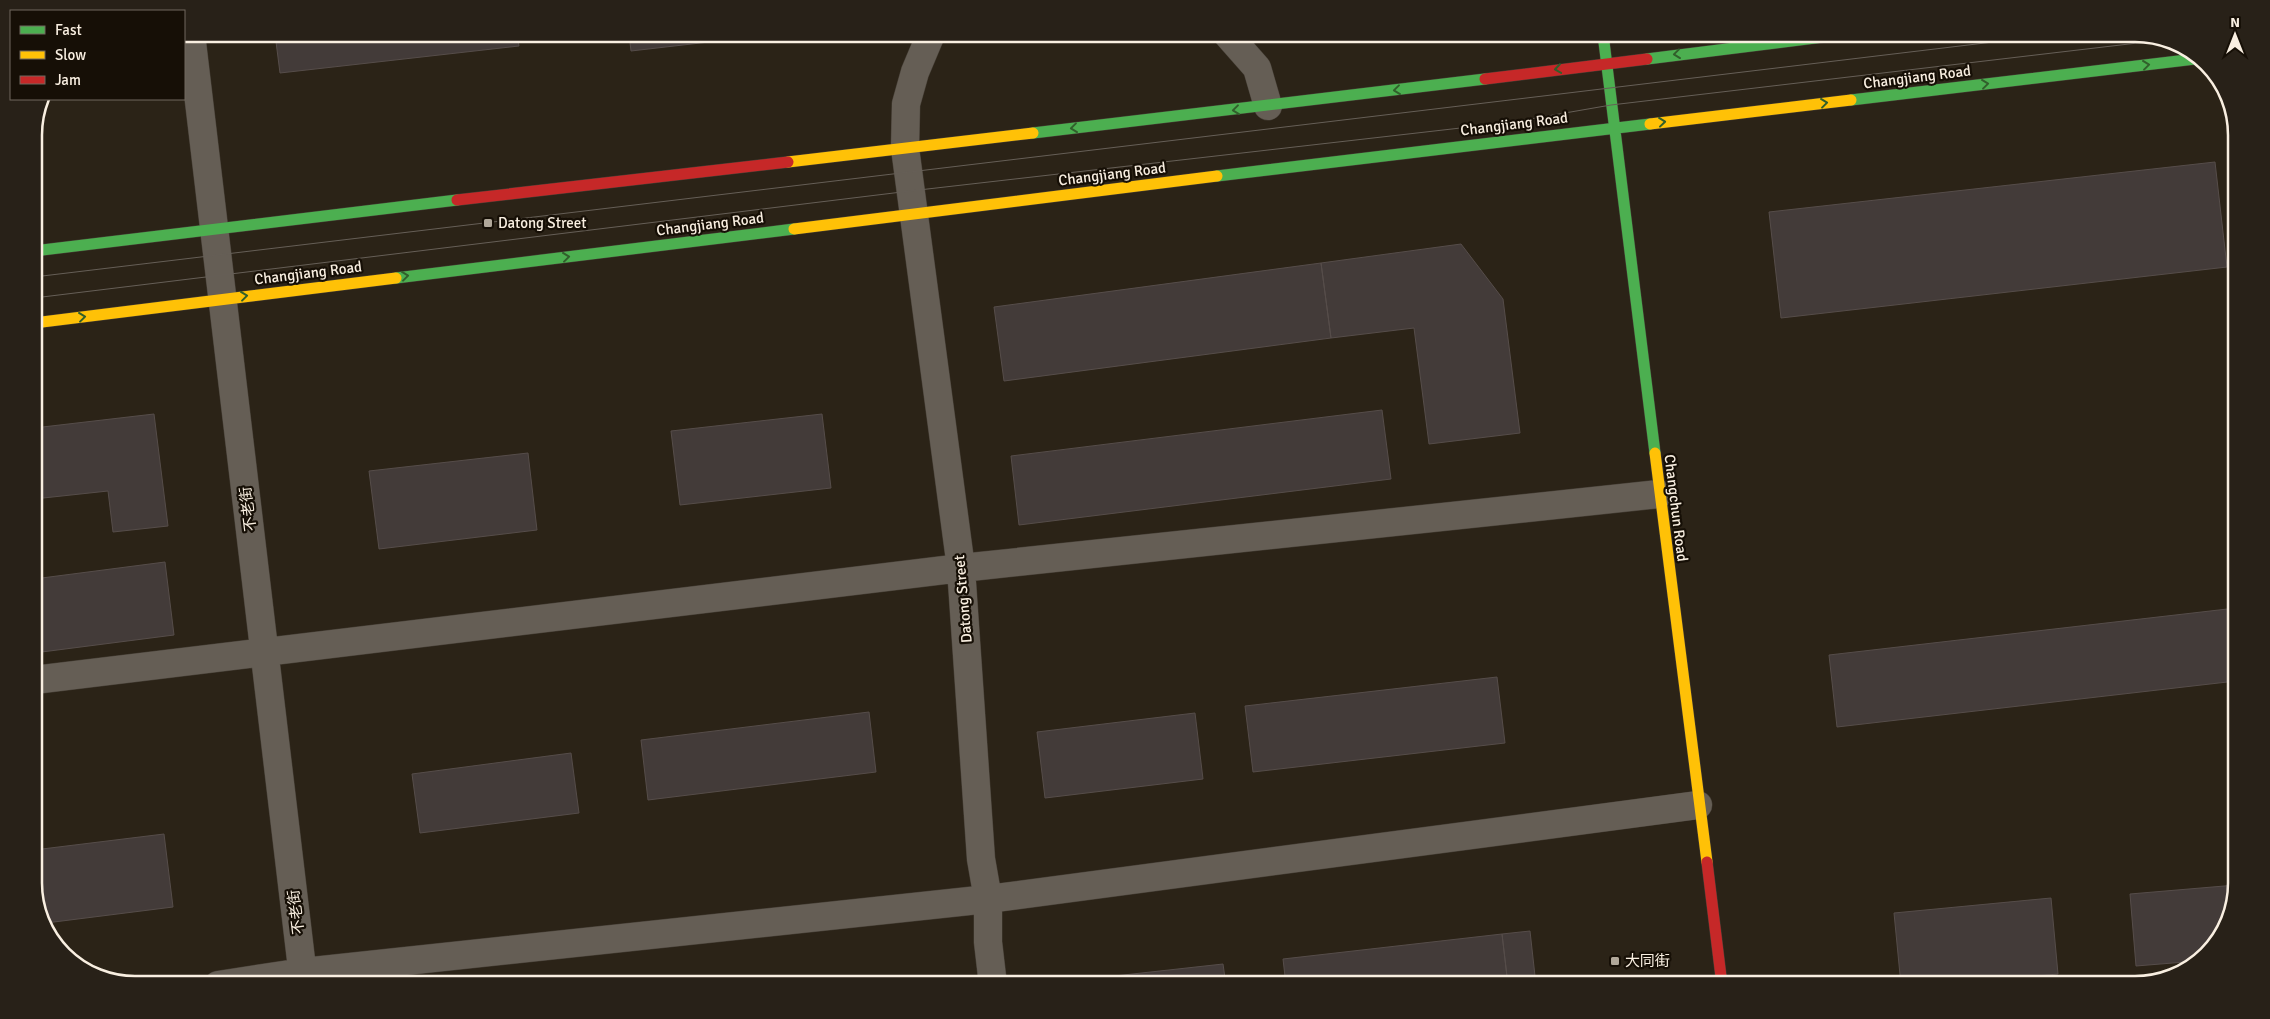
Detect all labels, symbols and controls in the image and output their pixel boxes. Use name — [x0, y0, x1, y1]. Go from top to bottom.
legend — [10, 10, 185, 100]
north arrow — [2210, 10, 2260, 60]
text: N — [2230, 14, 2240, 31]
text: Fast — [55, 21, 82, 39]
text: Slow — [55, 46, 86, 64]
one-way arrow — [1673, 48, 1681, 59]
one-way arrow — [2143, 60, 2151, 71]
street label: Changjiang Road — [1862, 61, 1972, 93]
one-way arrow — [1554, 64, 1562, 74]
text: Jam — [55, 71, 81, 89]
one-way arrow — [1981, 79, 1989, 90]
one-way arrow — [1393, 84, 1401, 95]
one-way arrow — [1820, 98, 1828, 109]
one-way arrow — [1231, 104, 1239, 115]
street label: Changjiang Road — [1459, 108, 1569, 140]
one-way arrow — [1658, 117, 1666, 128]
one-way arrow — [1070, 123, 1079, 133]
street label: Changjiang Road — [1057, 158, 1167, 190]
street label: Changjiang Road — [655, 208, 765, 240]
place label: Datong Street — [498, 214, 586, 232]
marker: Datong Street — [482, 217, 494, 229]
one-way arrow — [562, 252, 570, 262]
street label: Changjiang Road — [253, 257, 363, 289]
one-way arrow — [401, 272, 409, 282]
one-way arrow — [240, 291, 248, 302]
one-way arrow — [79, 312, 87, 323]
street label: Changchun Road — [1660, 453, 1692, 563]
street label: 不老街 — [236, 486, 260, 532]
street label: Datong Street — [950, 554, 976, 644]
street label: 不老街 — [284, 889, 308, 935]
place label: 大同街 — [1625, 952, 1670, 970]
marker: 大同街 — [1609, 955, 1621, 967]

